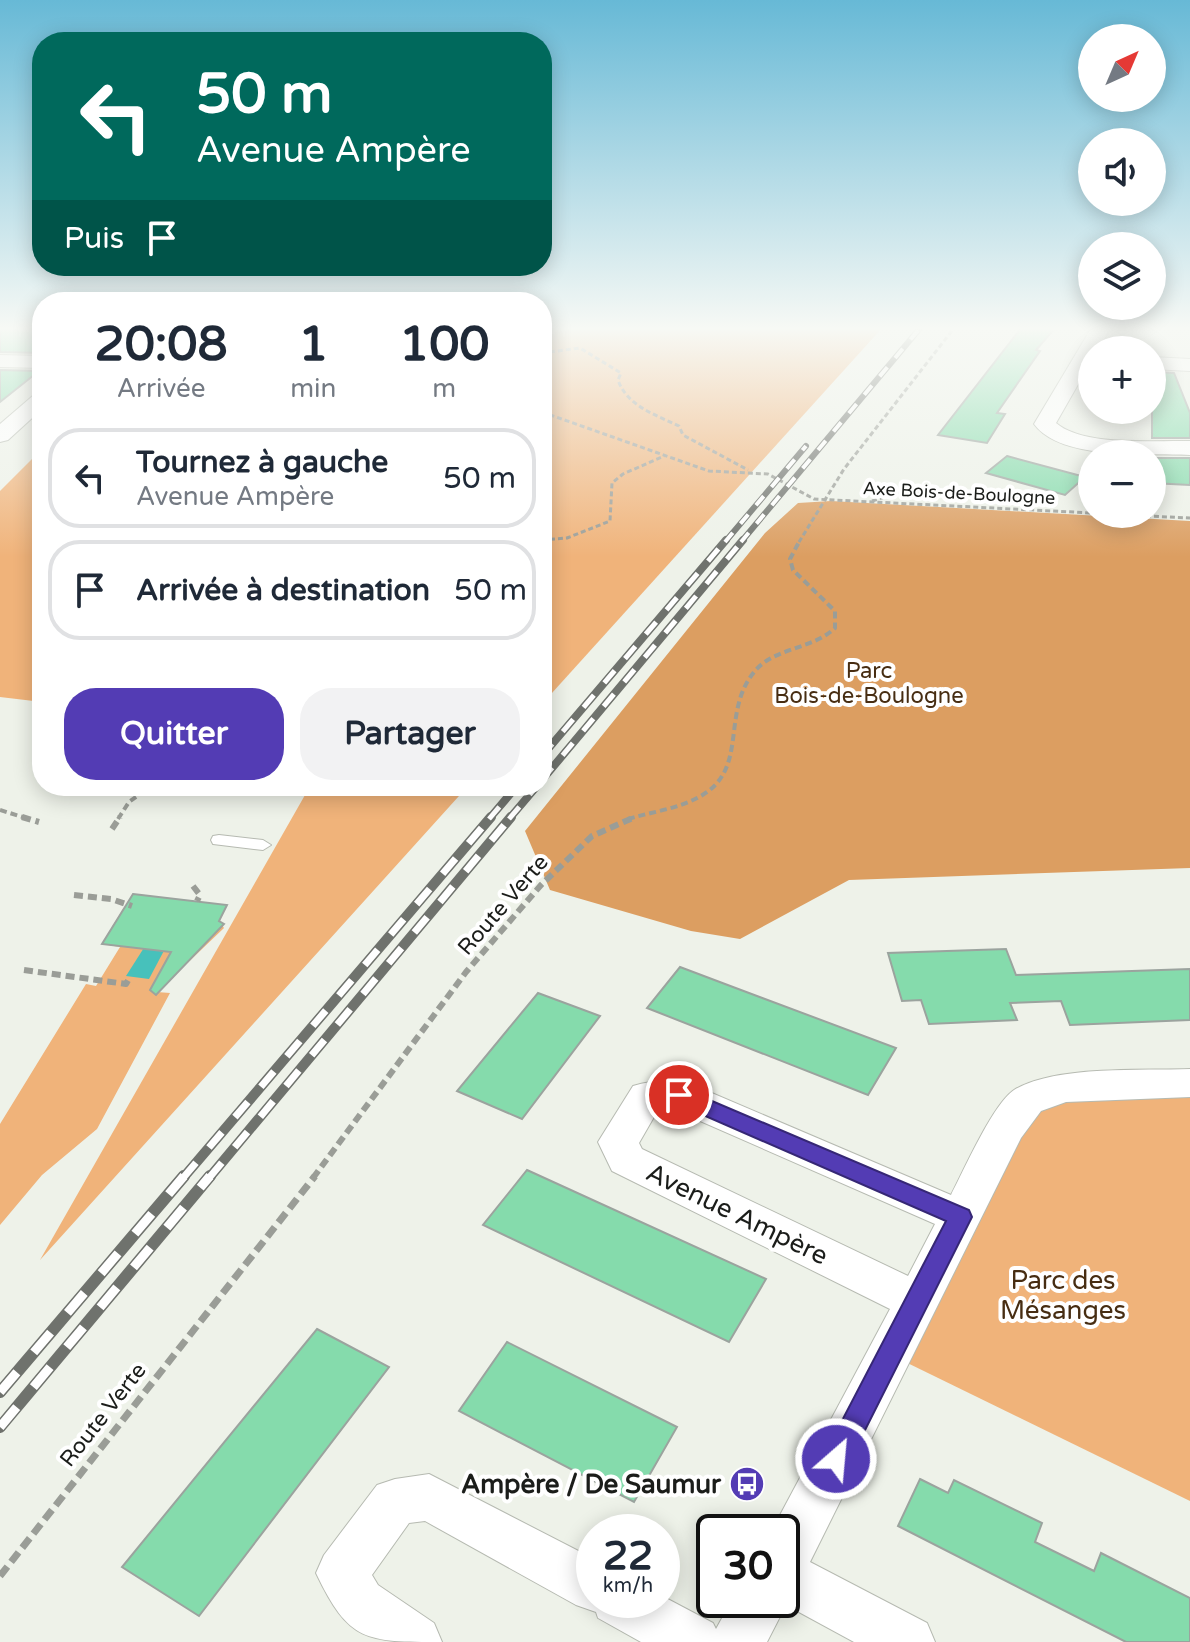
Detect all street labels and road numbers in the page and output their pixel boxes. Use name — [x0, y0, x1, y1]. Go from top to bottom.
street label: Axe Bois-de-Boulogne — [862, 477, 1056, 509]
street label: Route Verte — [452, 849, 554, 961]
street label: Avenue Ampère — [641, 1157, 833, 1271]
street label: Route Verte — [54, 1358, 152, 1472]

